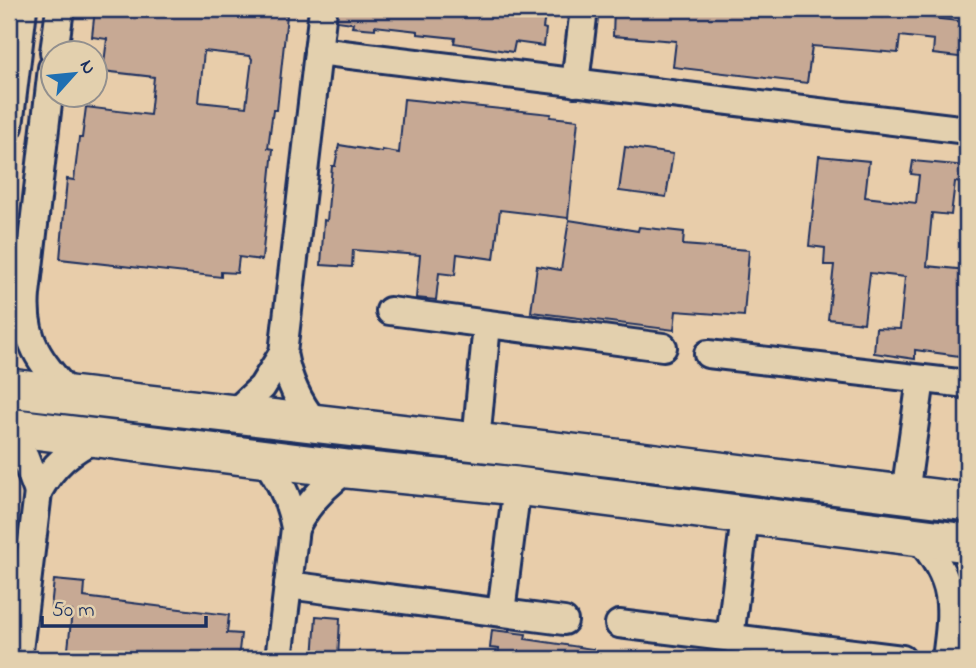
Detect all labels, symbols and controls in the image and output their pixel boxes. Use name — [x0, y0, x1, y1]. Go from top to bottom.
north arrow — [38, 38, 108, 108]
text: N — [72, 56, 102, 79]
scale bar — [42, 584, 206, 628]
text: 50 m — [52, 596, 95, 626]

